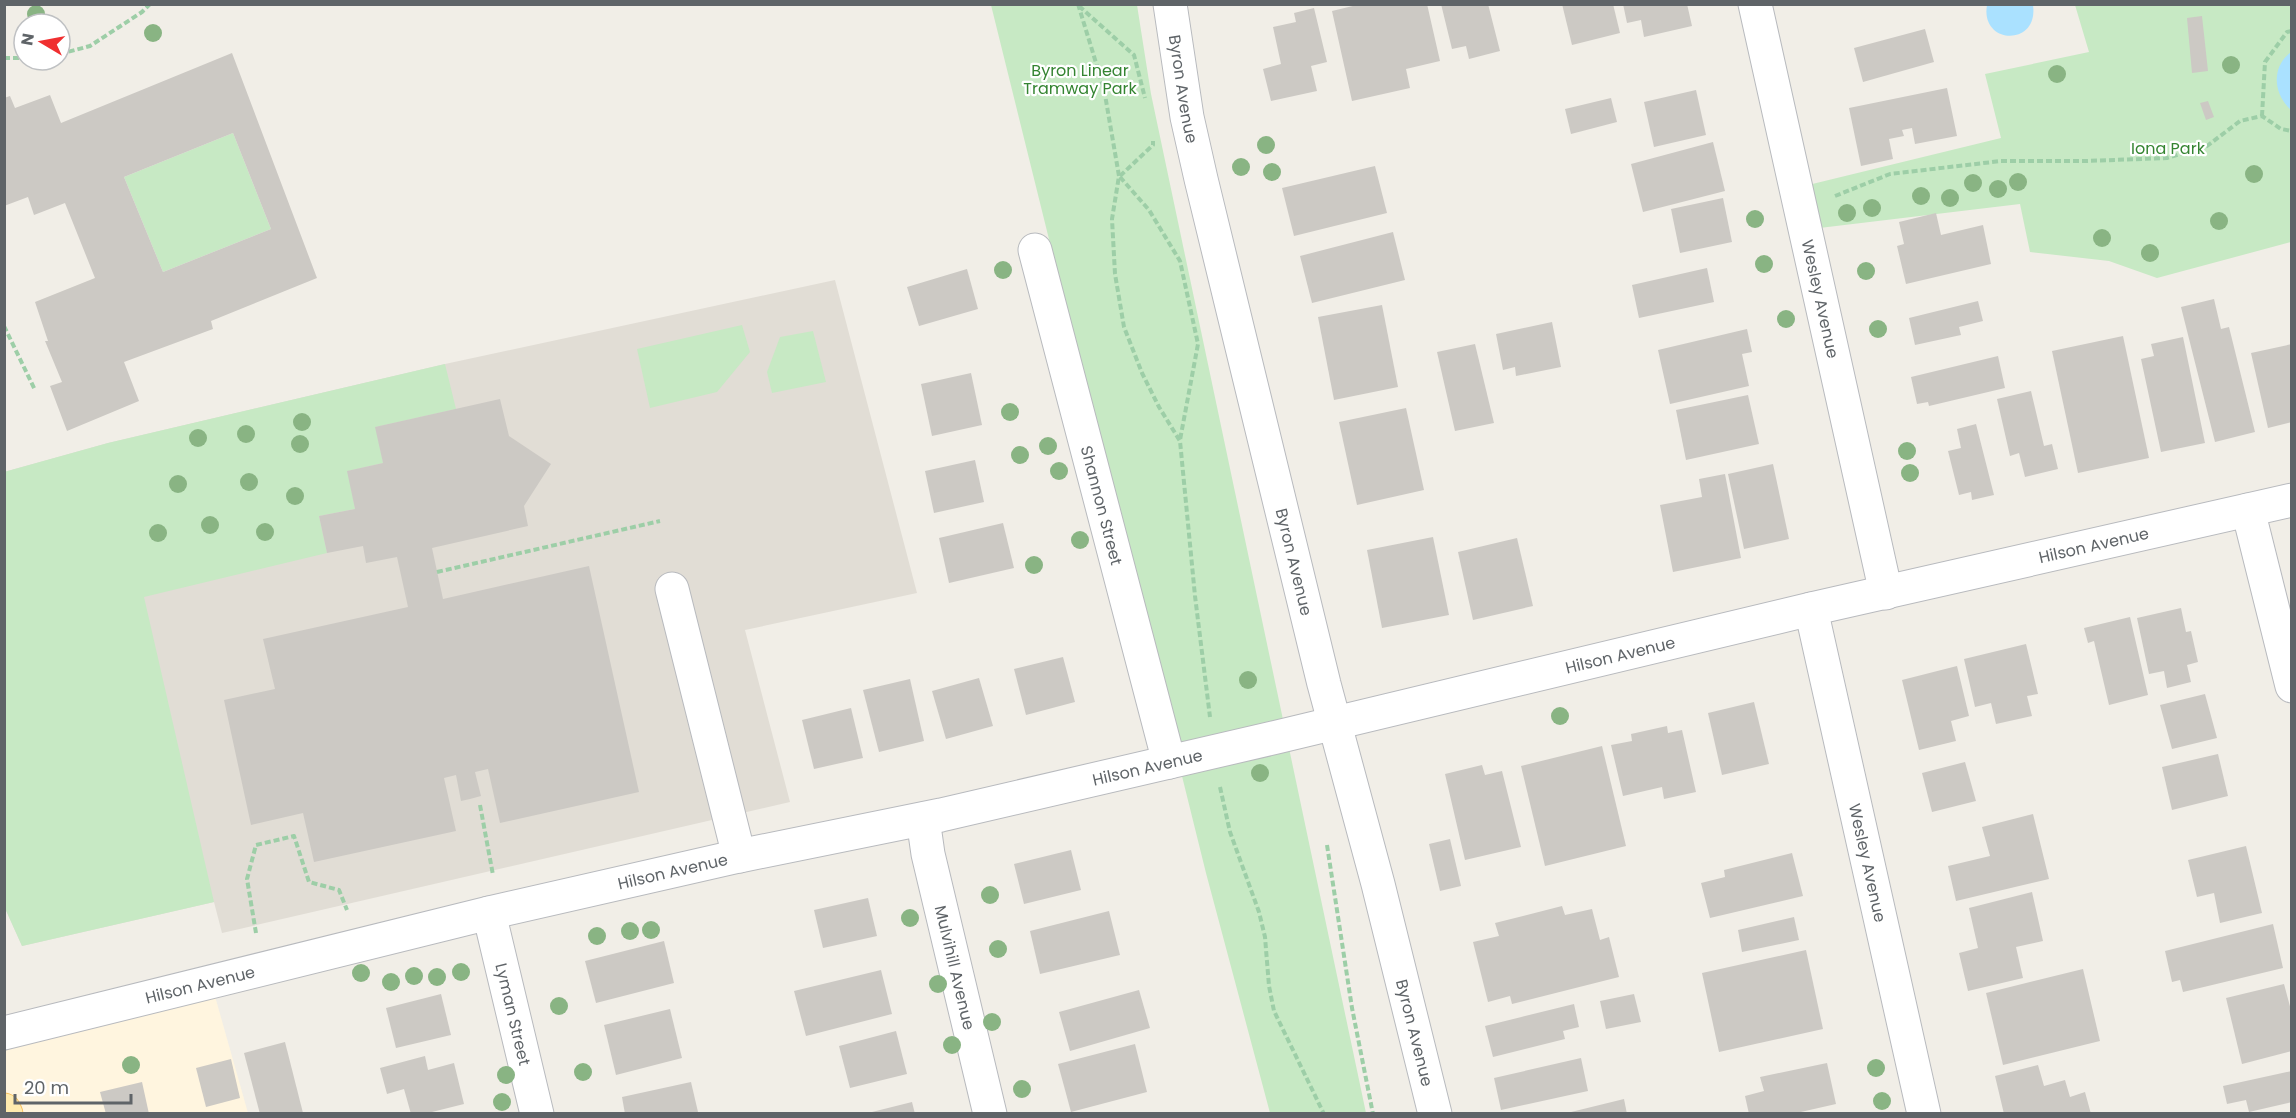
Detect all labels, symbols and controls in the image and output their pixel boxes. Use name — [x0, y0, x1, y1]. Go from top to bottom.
north arrow — [12, 12, 72, 72]
text: N — [15, 32, 40, 47]
street label: Byron Avenue — [1163, 33, 1204, 146]
park label: Byron Linear Tramway Park — [1023, 59, 1137, 100]
park label: Iona Park — [2131, 137, 2206, 160]
street label: Wesley Avenue — [1796, 237, 1845, 361]
street label: Shannon Street — [1075, 443, 1129, 568]
street label: Byron Avenue — [1270, 506, 1318, 618]
street label: Hilson Avenue — [2036, 521, 2151, 569]
street label: Hilson Avenue — [1563, 630, 1678, 679]
street label: Hilson Avenue — [1090, 743, 1205, 791]
street label: Wesley Avenue — [1843, 801, 1892, 924]
street label: Hilson Avenue — [615, 847, 730, 895]
street label: Mulvihill Avenue — [929, 903, 981, 1032]
street label: Hilson Avenue — [143, 960, 257, 1009]
street label: Lyman Street — [490, 961, 537, 1068]
street label: Byron Avenue — [1391, 977, 1439, 1089]
scale bar — [15, 1067, 130, 1105]
text: 20 m — [24, 1075, 69, 1100]

